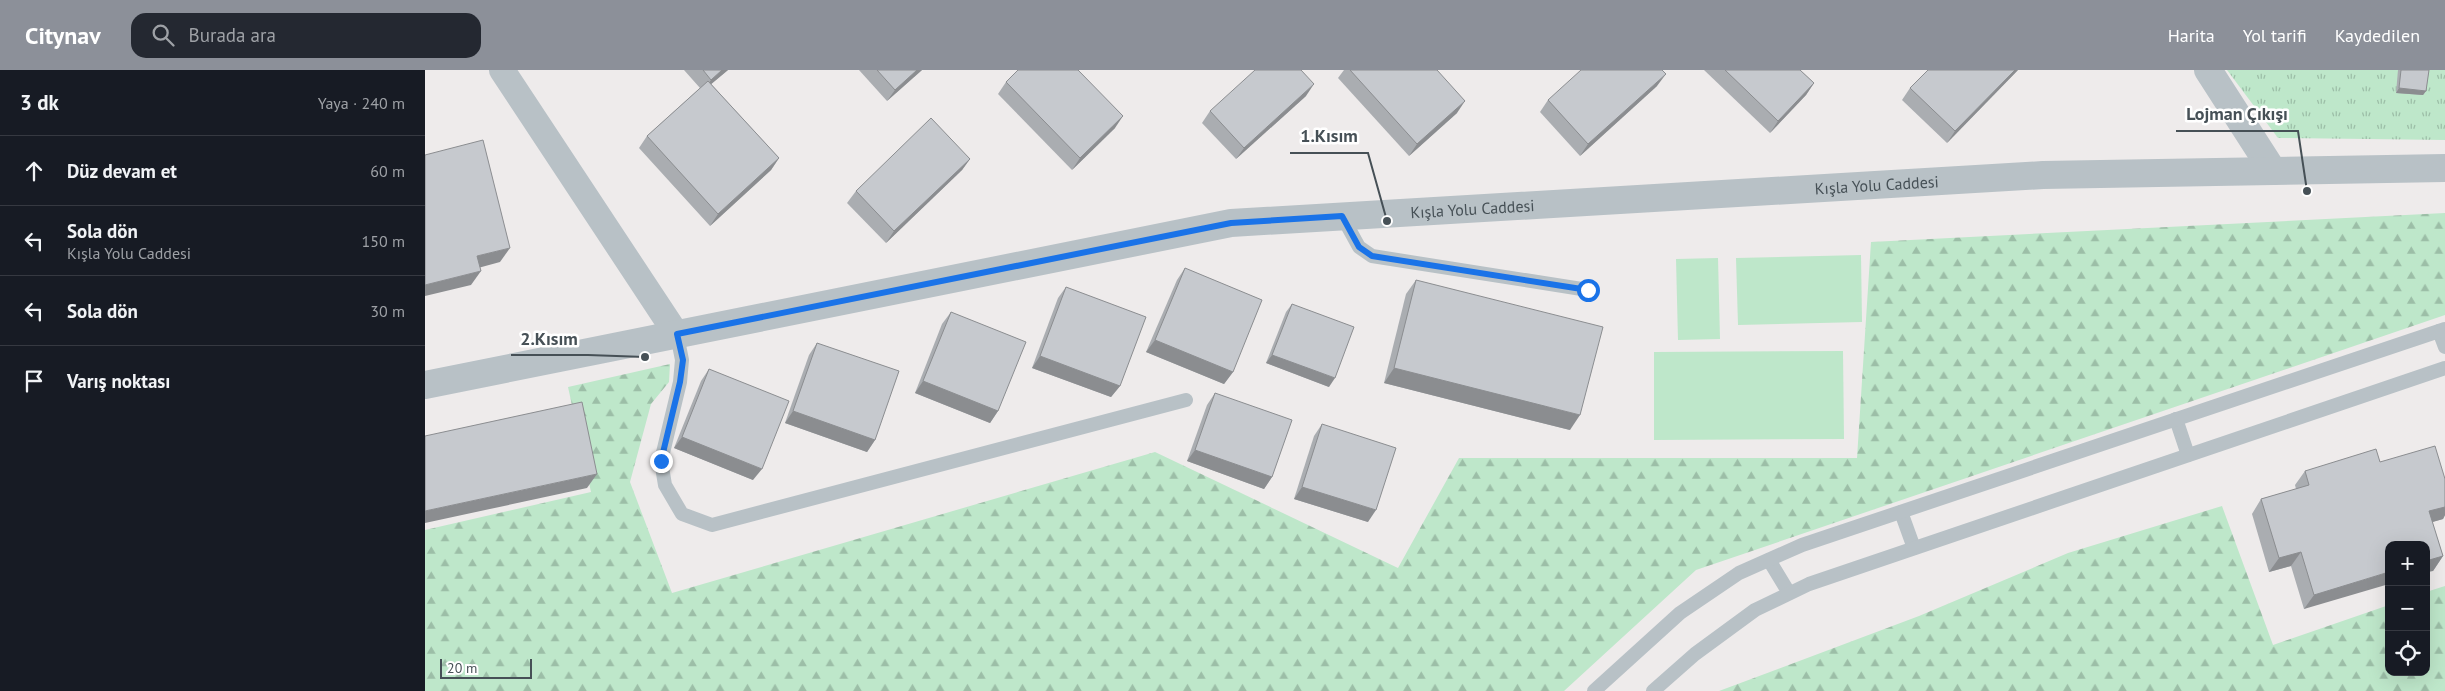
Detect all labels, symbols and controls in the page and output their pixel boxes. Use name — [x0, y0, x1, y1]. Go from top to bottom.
search box — [131, 13, 481, 58]
text: Citynav — [25, 20, 101, 51]
icon: search — [149, 21, 177, 49]
text: Burada ara — [189, 23, 276, 47]
text: Harita — [2168, 24, 2215, 47]
text: Yol tarifi — [2243, 24, 2307, 47]
text: Kaydedilen — [2335, 24, 2420, 47]
text: 3 dk — [20, 89, 59, 116]
text: Yaya · 240 m — [318, 93, 405, 113]
callout: Lojman Çıkışı — [2176, 98, 2298, 131]
text: Lojman Çıkışı — [2186, 102, 2288, 125]
callout: 1.Kısım — [1290, 120, 1368, 153]
text: 1.Kısım — [1300, 124, 1358, 147]
icon: ahead — [20, 157, 48, 185]
text: Düz devam et — [67, 159, 177, 183]
text: 60 m — [370, 161, 405, 181]
street label: Kışla Yolu Caddesi — [1814, 171, 1939, 198]
street label: Kışla Yolu Caddesi — [1410, 195, 1535, 222]
text: Sola dön — [67, 219, 138, 243]
icon: left — [20, 227, 48, 255]
text: 150 m — [362, 231, 405, 251]
text: Kışla Yolu Caddesi — [67, 243, 191, 263]
route start — [1577, 279, 1600, 302]
icon: left — [20, 297, 48, 325]
text: Sola dön — [67, 299, 138, 323]
text: 30 m — [370, 301, 405, 321]
callout: 2.Kısım — [511, 322, 588, 355]
text: 2.Kısım — [520, 327, 578, 350]
icon: arrive — [20, 367, 48, 395]
text: Varış noktası — [67, 369, 170, 393]
route end — [650, 450, 673, 473]
map controls — [2385, 541, 2430, 676]
button: + — [2385, 541, 2430, 586]
button: − — [2385, 586, 2430, 631]
button: locate — [2385, 631, 2430, 676]
scale bar — [440, 656, 533, 679]
text: 20 m — [447, 659, 477, 677]

